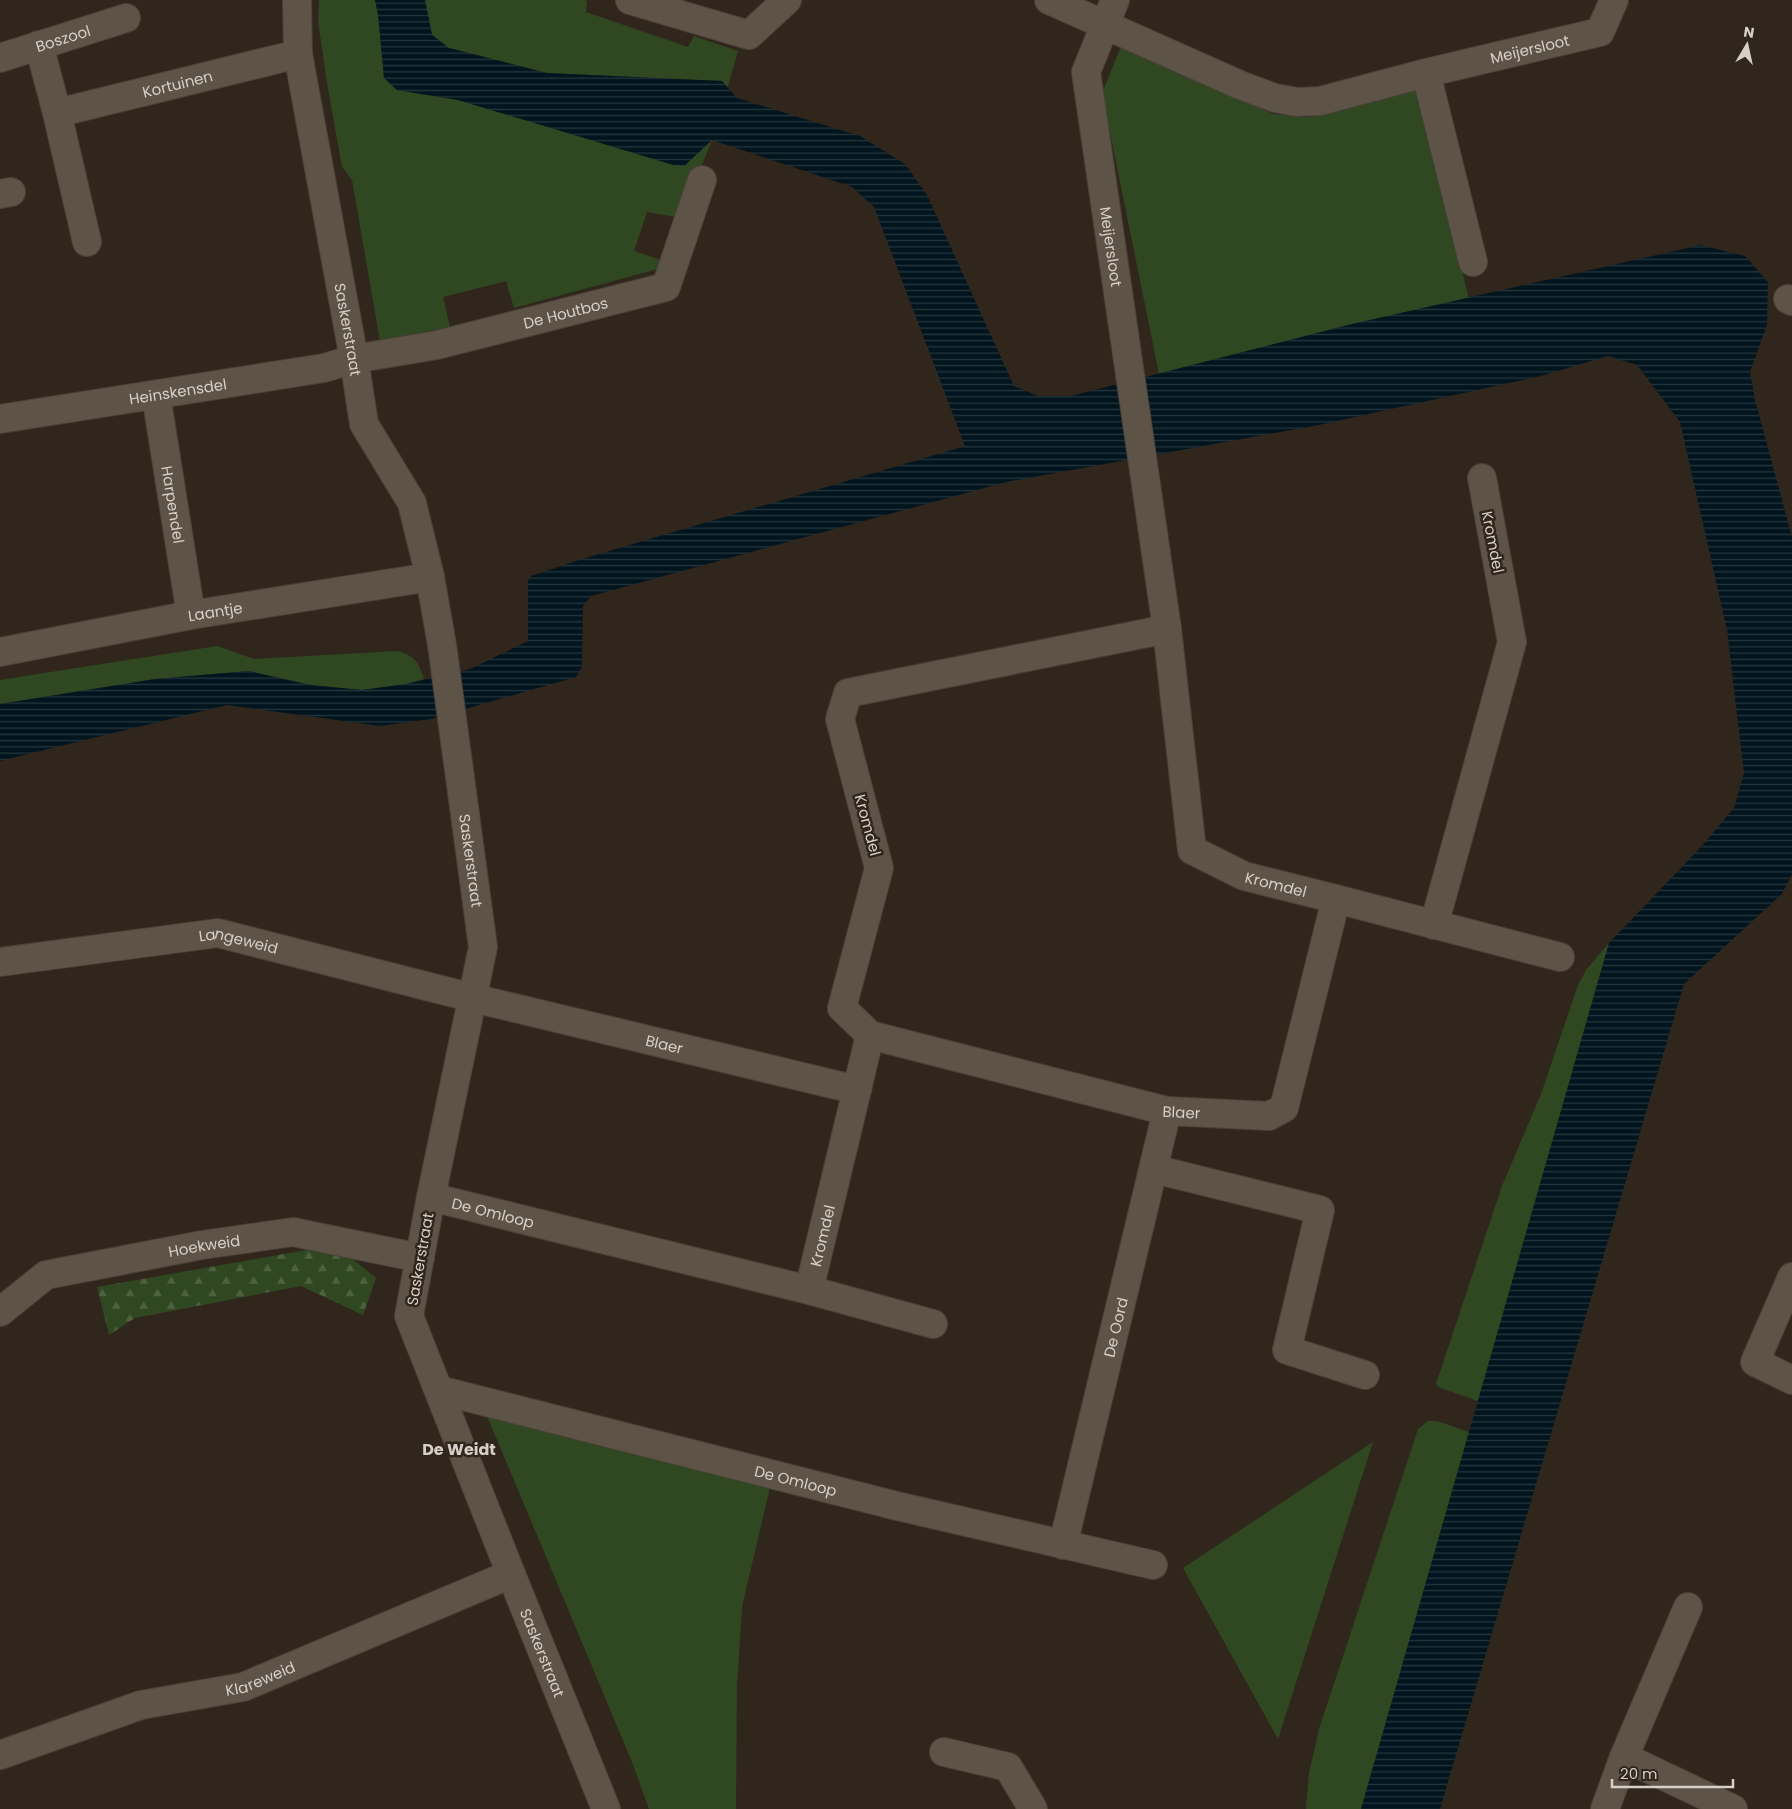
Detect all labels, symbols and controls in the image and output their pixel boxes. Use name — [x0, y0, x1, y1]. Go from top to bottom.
street label: Boszool — [33, 19, 93, 57]
north arrow — [1722, 20, 1772, 70]
text: N — [1742, 21, 1756, 43]
street label: Meijersloot — [1488, 29, 1571, 68]
street label: Kortuinen — [140, 65, 215, 102]
street label: Meijersloot — [1095, 205, 1128, 288]
street label: Saskerstraat — [330, 281, 367, 377]
street label: De Houtbos — [521, 292, 610, 333]
street label: Heinskensdel — [128, 373, 228, 409]
street label: Harpendel — [157, 464, 190, 545]
street label: Kromdel — [1477, 509, 1509, 575]
street label: Laantje — [186, 596, 244, 626]
street label: Kromdel — [850, 792, 886, 858]
street label: Saskerstraat — [455, 812, 488, 909]
street label: Kromdel — [1243, 866, 1309, 902]
street label: Langeweid — [197, 922, 280, 958]
street label: Blaer — [644, 1029, 686, 1059]
street label: Blaer — [1162, 1100, 1201, 1123]
street label: De Omloop — [450, 1192, 537, 1233]
street label: Kromdel — [805, 1203, 840, 1269]
street label: Saskerstraat — [401, 1211, 439, 1307]
street label: Hoekweid — [166, 1229, 241, 1262]
street label: De Oord — [1098, 1295, 1133, 1359]
district label: De Weidt — [422, 1438, 496, 1461]
street label: De Omloop — [752, 1460, 839, 1501]
street label: Saskerstraat — [515, 1605, 570, 1700]
street label: Klareweid — [224, 1656, 298, 1700]
scale bar — [1612, 1756, 1733, 1788]
text: 20 m — [1620, 1763, 1658, 1784]

